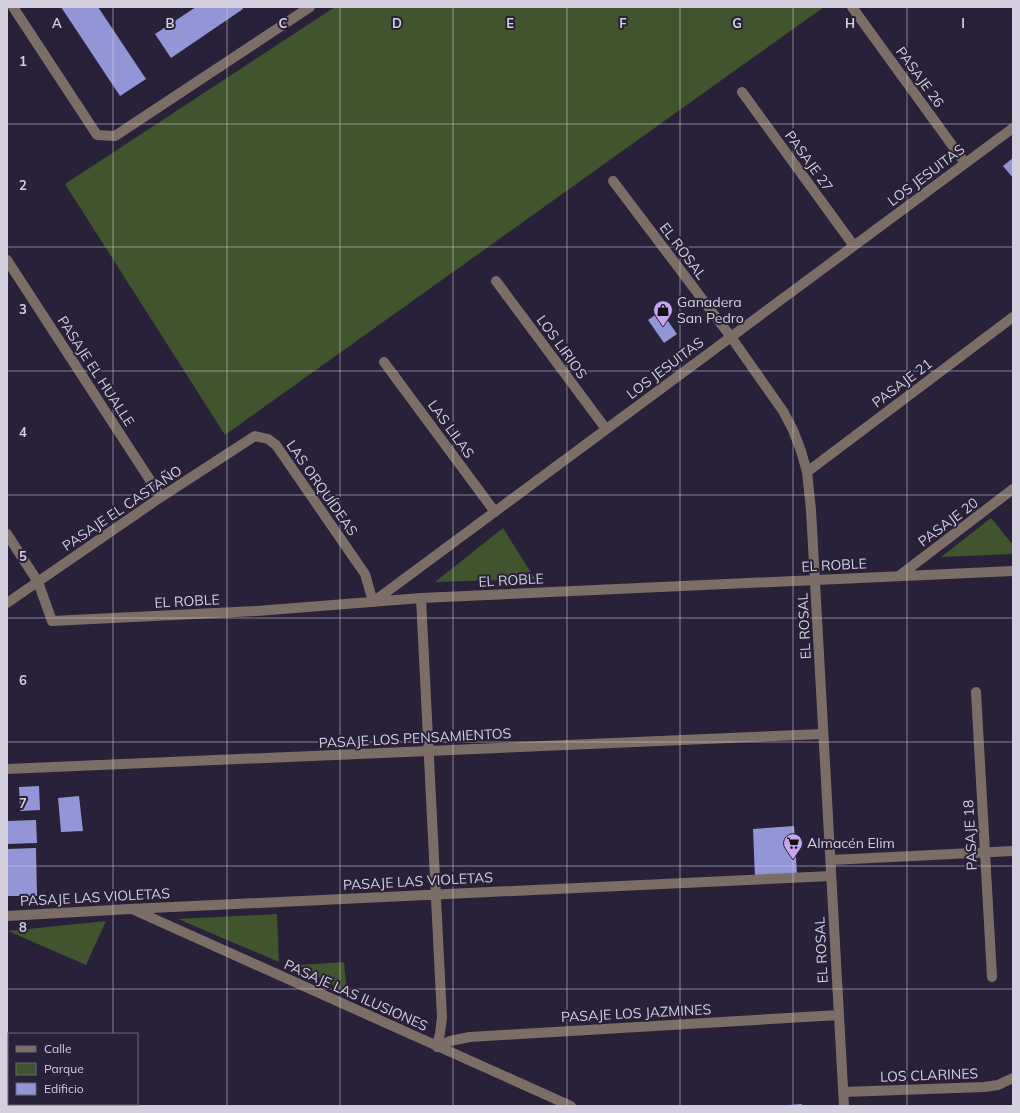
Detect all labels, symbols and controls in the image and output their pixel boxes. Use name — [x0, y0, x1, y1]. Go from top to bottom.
text: A — [52, 15, 62, 31]
text: B — [166, 15, 175, 31]
text: C — [279, 15, 288, 31]
text: D — [392, 15, 402, 31]
text: E — [506, 15, 514, 31]
text: F — [619, 15, 627, 31]
text: G — [732, 15, 742, 31]
text: H — [845, 15, 855, 31]
text: I — [961, 15, 965, 31]
street label: PASAJE 26 — [892, 43, 948, 111]
text: 1 — [19, 53, 27, 69]
street label: PASAJE 27 — [781, 127, 837, 195]
street label: LOS JESUITAS — [884, 140, 968, 210]
text: 2 — [19, 177, 27, 193]
street label: EL ROSAL — [656, 219, 710, 283]
place label: Ganadera San Pedro — [677, 293, 744, 327]
shop icon: Ganadera San Pedro — [652, 299, 674, 327]
text: 3 — [19, 301, 27, 317]
street label: PASAJE EL HUALLE — [54, 312, 138, 430]
street label: LOS LIRIOS — [533, 312, 591, 383]
street label: LOS JESUITAS — [623, 333, 707, 403]
street label: PASAJE 21 — [868, 354, 936, 412]
street label: LAS LILAS — [424, 396, 478, 462]
text: 4 — [19, 424, 27, 440]
street label: LAS ORQUÍDEAS — [282, 437, 362, 539]
street label: PASAJE EL CASTAÑO — [59, 461, 185, 555]
street label: PASAJE 20 — [914, 493, 982, 551]
text: 5 — [19, 548, 27, 564]
street label: EL ROBLE — [801, 554, 867, 576]
street label: EL ROBLE — [478, 569, 544, 591]
street label: EL ROBLE — [154, 590, 220, 612]
street label: EL ROSAL — [793, 592, 815, 660]
text: 6 — [19, 672, 27, 688]
street label: PASAJE LOS PENSAMIENTOS — [318, 724, 512, 752]
text: 7 — [19, 795, 27, 811]
street label: PASAJE 18 — [959, 799, 981, 871]
supermarket icon: Almacén Elim — [782, 832, 804, 860]
place label: Almacén Elim — [807, 834, 895, 852]
street label: PASAJE LAS VIOLETAS — [343, 868, 494, 894]
street label: PASAJE LAS VIOLETAS — [20, 884, 171, 910]
street label: EL ROSAL — [810, 916, 832, 984]
text: 8 — [19, 919, 27, 935]
street label: PASAJE LAS ILUSIONES — [281, 955, 431, 1035]
street label: PASAJE LOS JAZMINES — [560, 1000, 712, 1026]
legend — [8, 1033, 138, 1105]
text: Calle — [44, 1041, 71, 1056]
text: Parque — [44, 1061, 84, 1076]
street label: LOS CLARINES — [880, 1064, 979, 1086]
text: Edificio — [44, 1081, 84, 1096]

